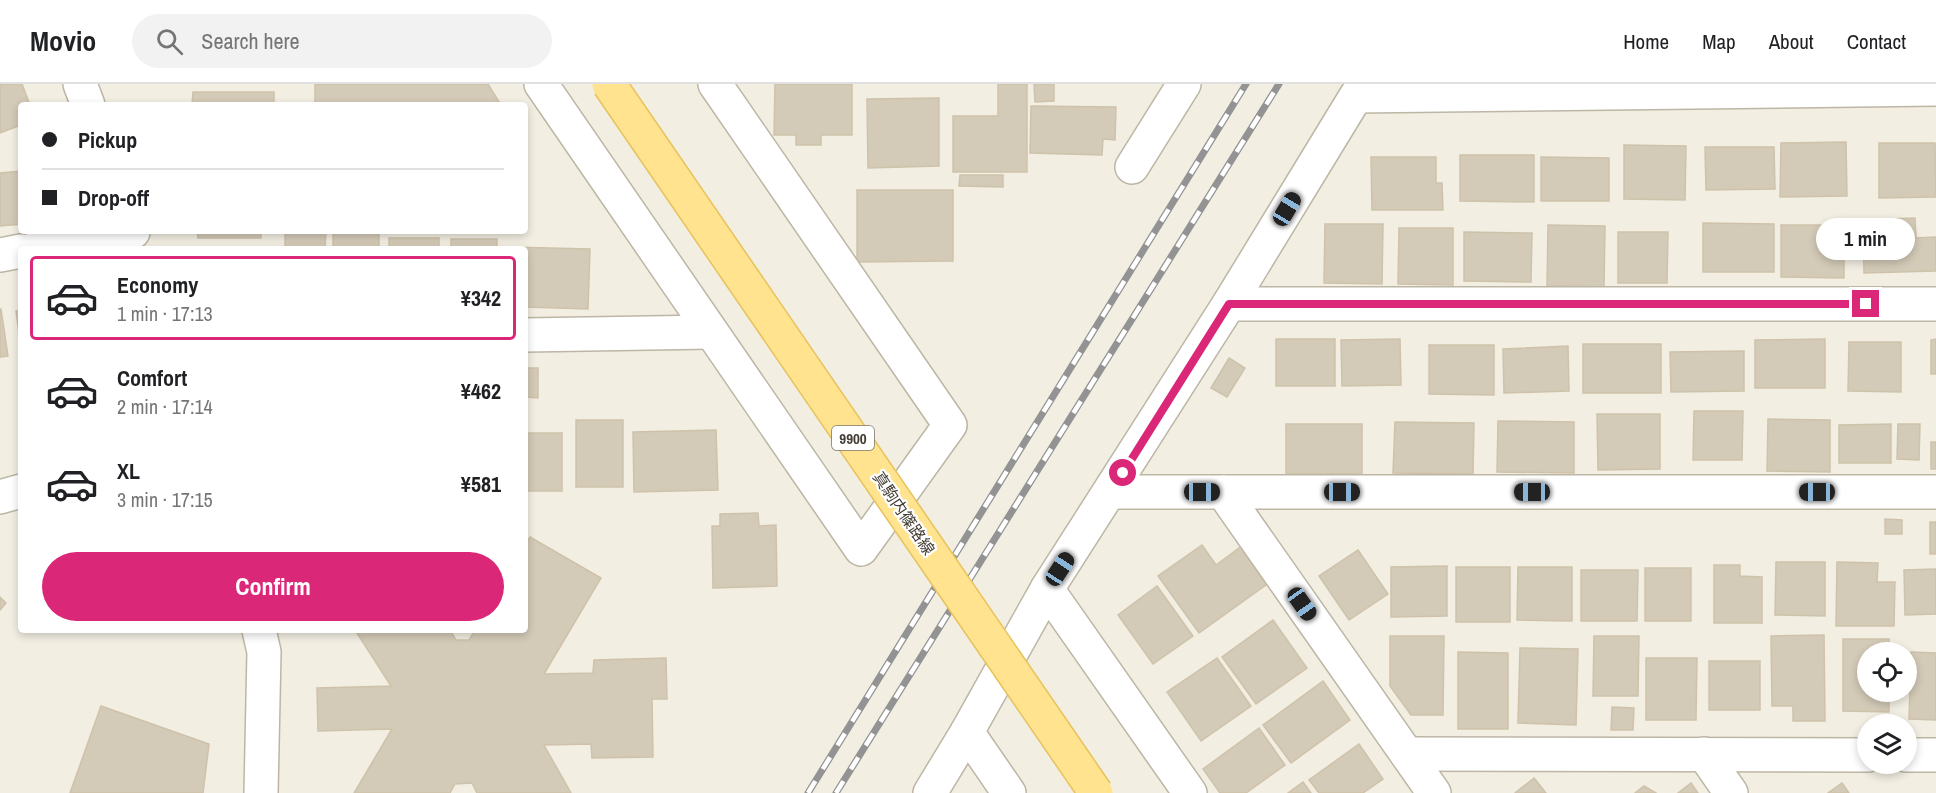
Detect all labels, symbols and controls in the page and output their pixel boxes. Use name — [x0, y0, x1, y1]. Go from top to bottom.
search box — [132, 14, 552, 68]
text: Movio — [30, 22, 96, 60]
icon: search — [153, 25, 186, 58]
text: Search here — [201, 26, 300, 56]
text: Home — [1623, 27, 1669, 56]
text: Map — [1702, 27, 1736, 56]
text: About — [1769, 27, 1814, 56]
text: Contact — [1847, 27, 1906, 56]
text: Pickup — [78, 125, 137, 155]
text: Drop-off — [78, 183, 149, 213]
car — [1270, 189, 1304, 229]
callout: 1 min — [1816, 217, 1916, 259]
text: 1 min — [1844, 225, 1887, 252]
text: Economy — [117, 270, 198, 300]
icon: car — [45, 271, 99, 325]
text: ¥342 — [461, 283, 501, 313]
route end — [1852, 290, 1879, 317]
text: 1 min · 17:13 — [117, 300, 213, 327]
text: Comfort — [117, 363, 187, 393]
icon: car — [45, 364, 99, 418]
text: ¥462 — [461, 376, 501, 406]
text: 2 min · 17:14 — [117, 393, 213, 420]
road number: 9900 — [832, 426, 874, 450]
text: XL — [117, 456, 140, 486]
icon: car — [45, 457, 99, 511]
route start — [1109, 459, 1136, 486]
street label: 真駒内篠路線 — [868, 467, 940, 559]
text: ¥581 — [461, 469, 501, 499]
car — [1184, 483, 1220, 501]
car — [1324, 483, 1360, 501]
car — [1514, 483, 1550, 501]
car — [1799, 483, 1835, 501]
text: 3 min · 17:15 — [117, 486, 213, 513]
car — [1043, 549, 1077, 589]
button: Confirm — [42, 552, 504, 621]
car — [1284, 584, 1320, 624]
map controls — [1857, 642, 1917, 774]
button: locate — [1857, 642, 1917, 702]
button: layers — [1857, 714, 1917, 774]

